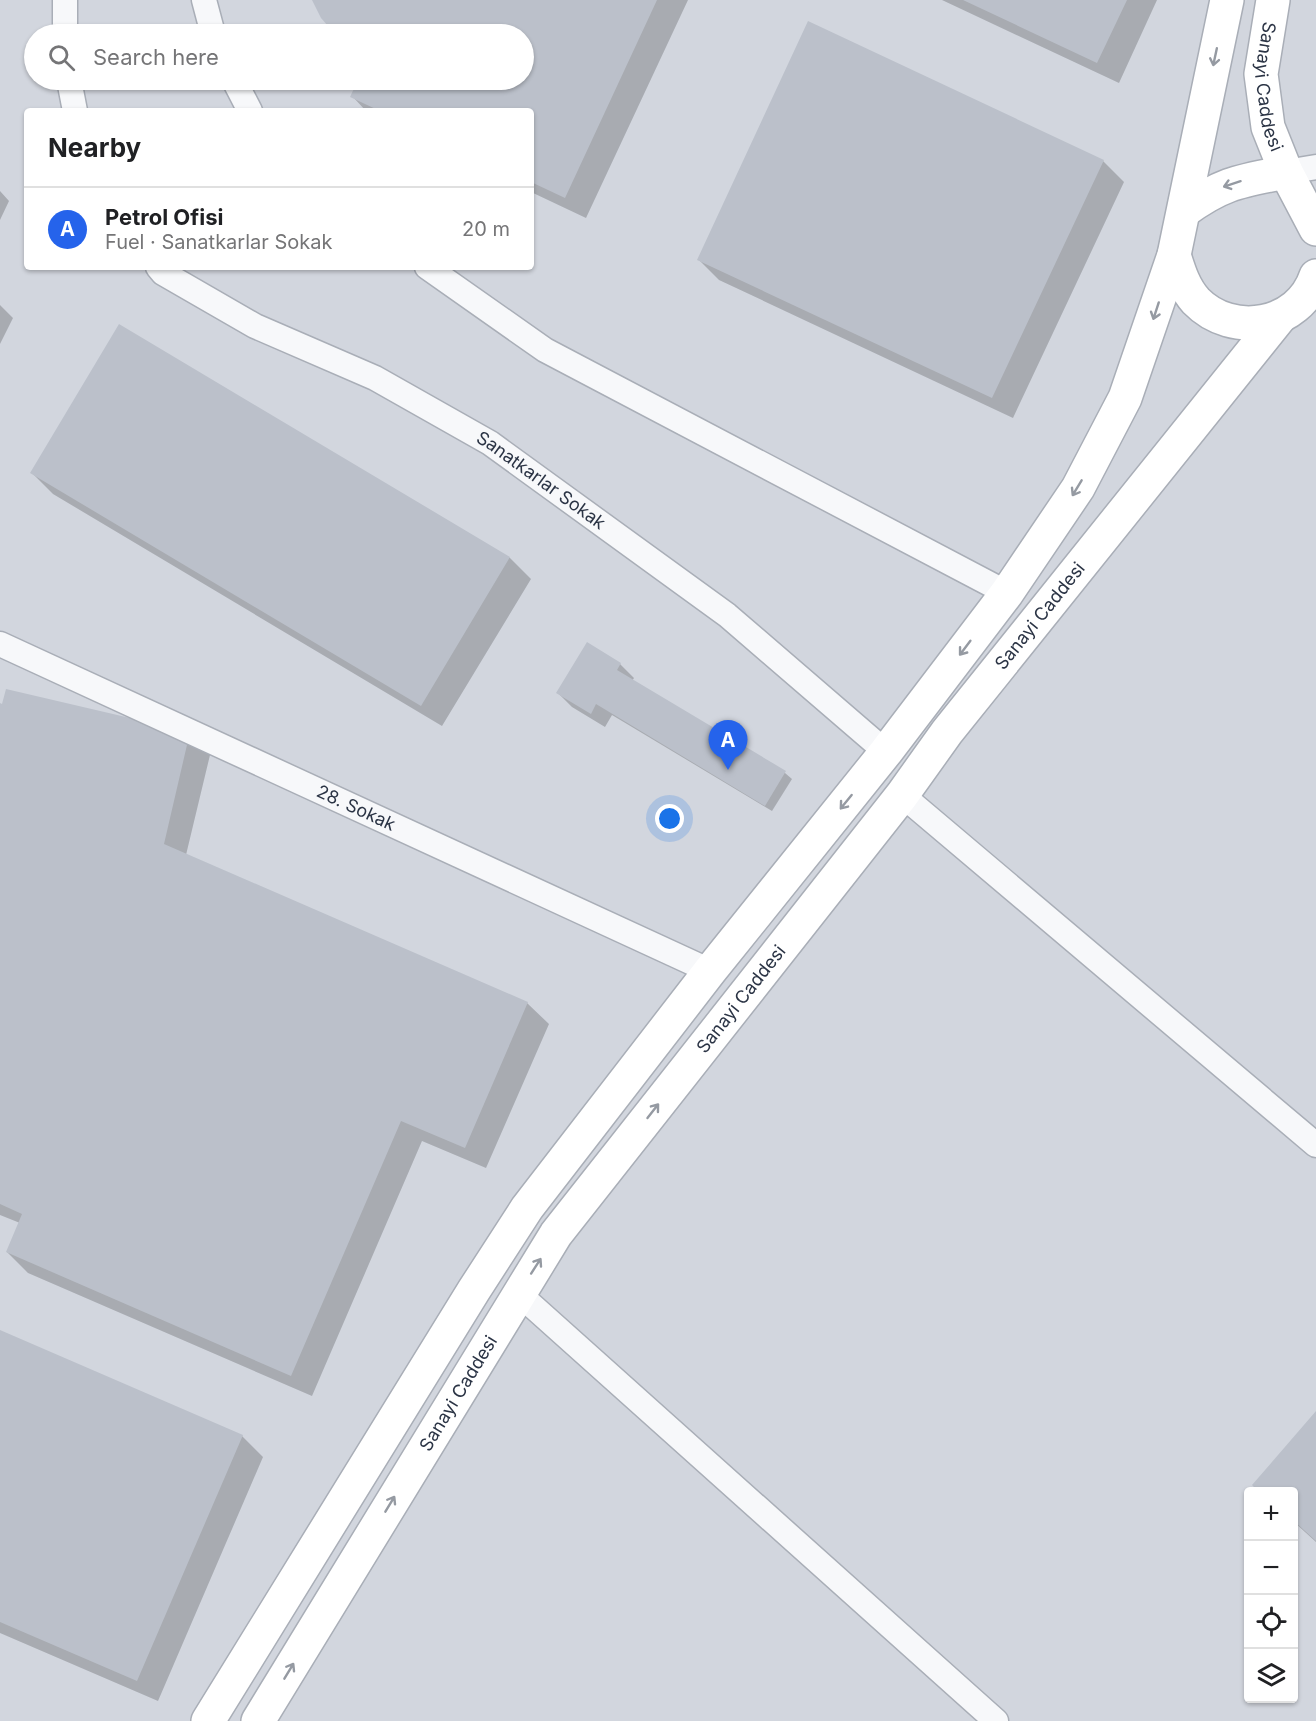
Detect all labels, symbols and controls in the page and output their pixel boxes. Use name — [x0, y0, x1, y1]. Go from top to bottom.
street label: Sanayi Caddesi — [1251, 20, 1288, 154]
search box — [24, 24, 534, 90]
icon: search — [45, 41, 78, 74]
text: Search here — [93, 44, 219, 70]
one-way arrow — [1209, 47, 1220, 67]
text: Nearby — [48, 132, 141, 163]
one-way arrow — [1223, 179, 1242, 190]
text: Petrol Ofisi — [105, 204, 223, 230]
text: A — [60, 217, 75, 241]
text: 20 m — [462, 217, 510, 241]
text: Fuel · Sanatkarlar Sokak — [105, 230, 332, 254]
one-way arrow — [1150, 301, 1161, 320]
street label: Sanatkarlar Sokak — [473, 427, 610, 533]
one-way arrow — [1071, 479, 1083, 496]
street label: Sanayi Caddesi — [990, 558, 1089, 674]
one-way arrow — [959, 640, 972, 656]
pin: A — [708, 720, 748, 770]
street label: 28. Sokak — [314, 780, 399, 835]
one-way arrow — [839, 794, 852, 810]
your location — [655, 804, 684, 833]
street label: Sanayi Caddesi — [692, 941, 790, 1057]
one-way arrow — [647, 1103, 660, 1119]
one-way arrow — [529, 1258, 542, 1275]
street label: Sanayi Caddesi — [415, 1332, 501, 1455]
map controls — [1244, 1487, 1298, 1703]
button: + — [1244, 1487, 1298, 1541]
one-way arrow — [384, 1496, 396, 1513]
button: − — [1244, 1541, 1298, 1595]
button: locate — [1244, 1595, 1298, 1649]
button: layers — [1244, 1649, 1298, 1703]
one-way arrow — [283, 1663, 295, 1680]

